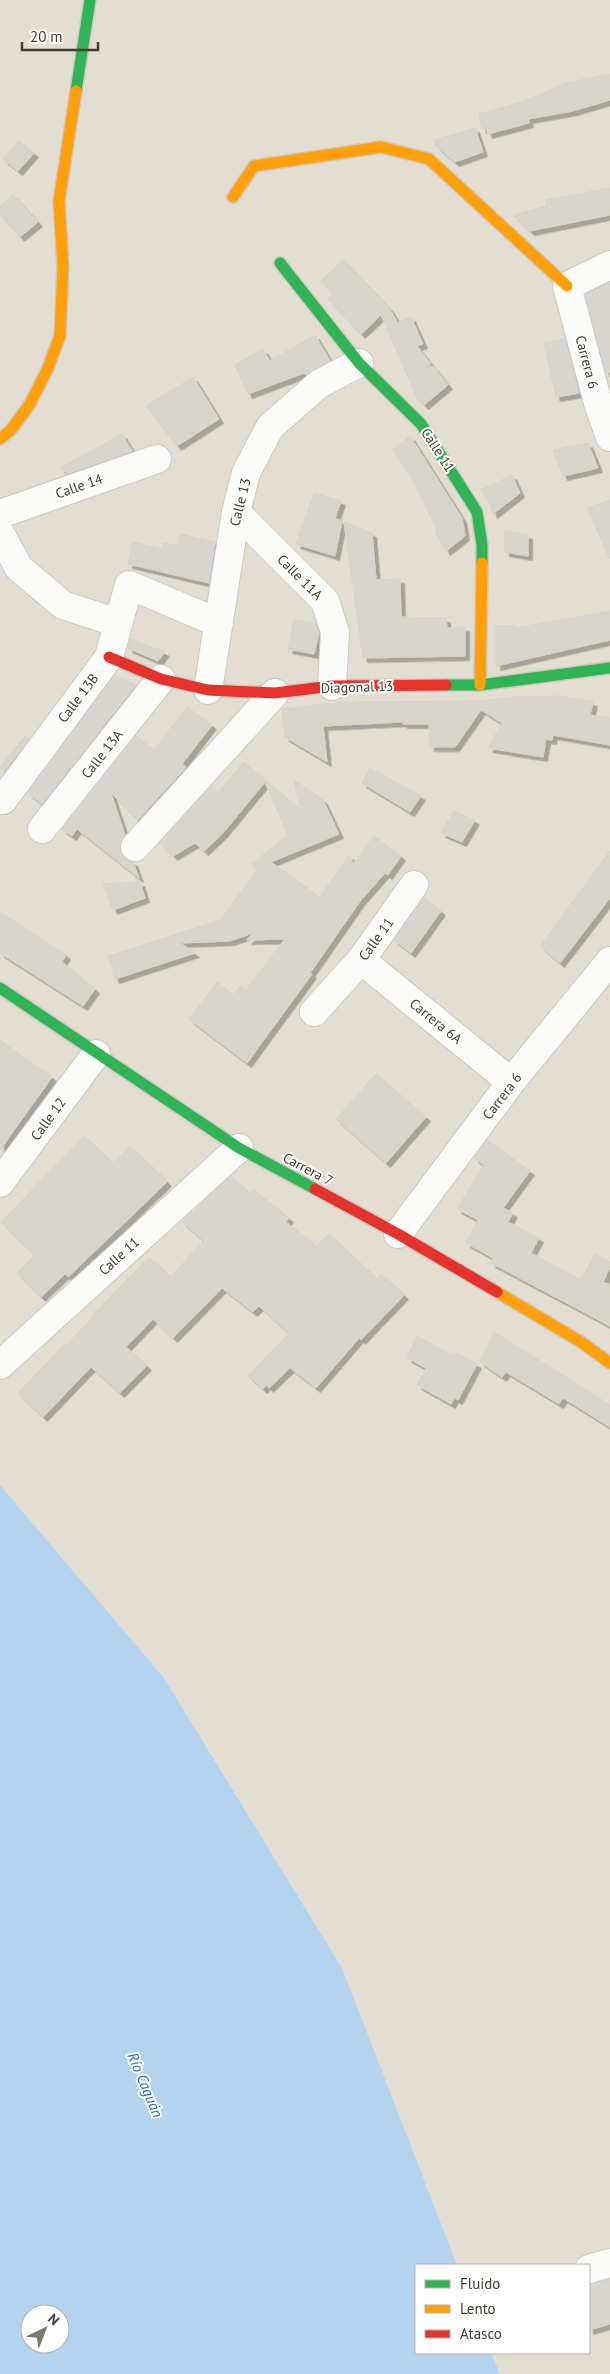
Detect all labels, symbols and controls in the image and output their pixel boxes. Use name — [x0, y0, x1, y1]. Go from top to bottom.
scale bar — [22, 20, 99, 52]
text: 20 m — [30, 27, 63, 46]
street label: Carrera 6 — [571, 333, 603, 391]
street label: Calle 11 — [417, 425, 459, 475]
street label: Calle 14 — [53, 469, 105, 502]
street label: Calle 13 — [225, 476, 255, 528]
street label: Calle 11A — [273, 550, 327, 604]
street label: Calle 13B — [54, 670, 102, 726]
street label: Diagonal 13 — [320, 677, 394, 697]
street label: Calle 13A — [77, 725, 127, 782]
street label: Calle 11 — [354, 914, 398, 964]
street label: Carrera 6A — [406, 994, 467, 1048]
street label: Carrera 6 — [478, 1069, 526, 1123]
street label: Calle 12 — [26, 1094, 70, 1144]
street label: Carrera 7 — [280, 1148, 336, 1190]
street label: Calle 11 — [95, 1233, 143, 1279]
water label: Río Caguán — [123, 2049, 168, 2120]
legend — [415, 2264, 590, 2354]
text: Fluido — [460, 2274, 500, 2293]
text: Lento — [460, 2299, 496, 2318]
north arrow — [20, 2304, 70, 2354]
text: N — [44, 2310, 63, 2329]
text: Atasco — [460, 2324, 502, 2343]

